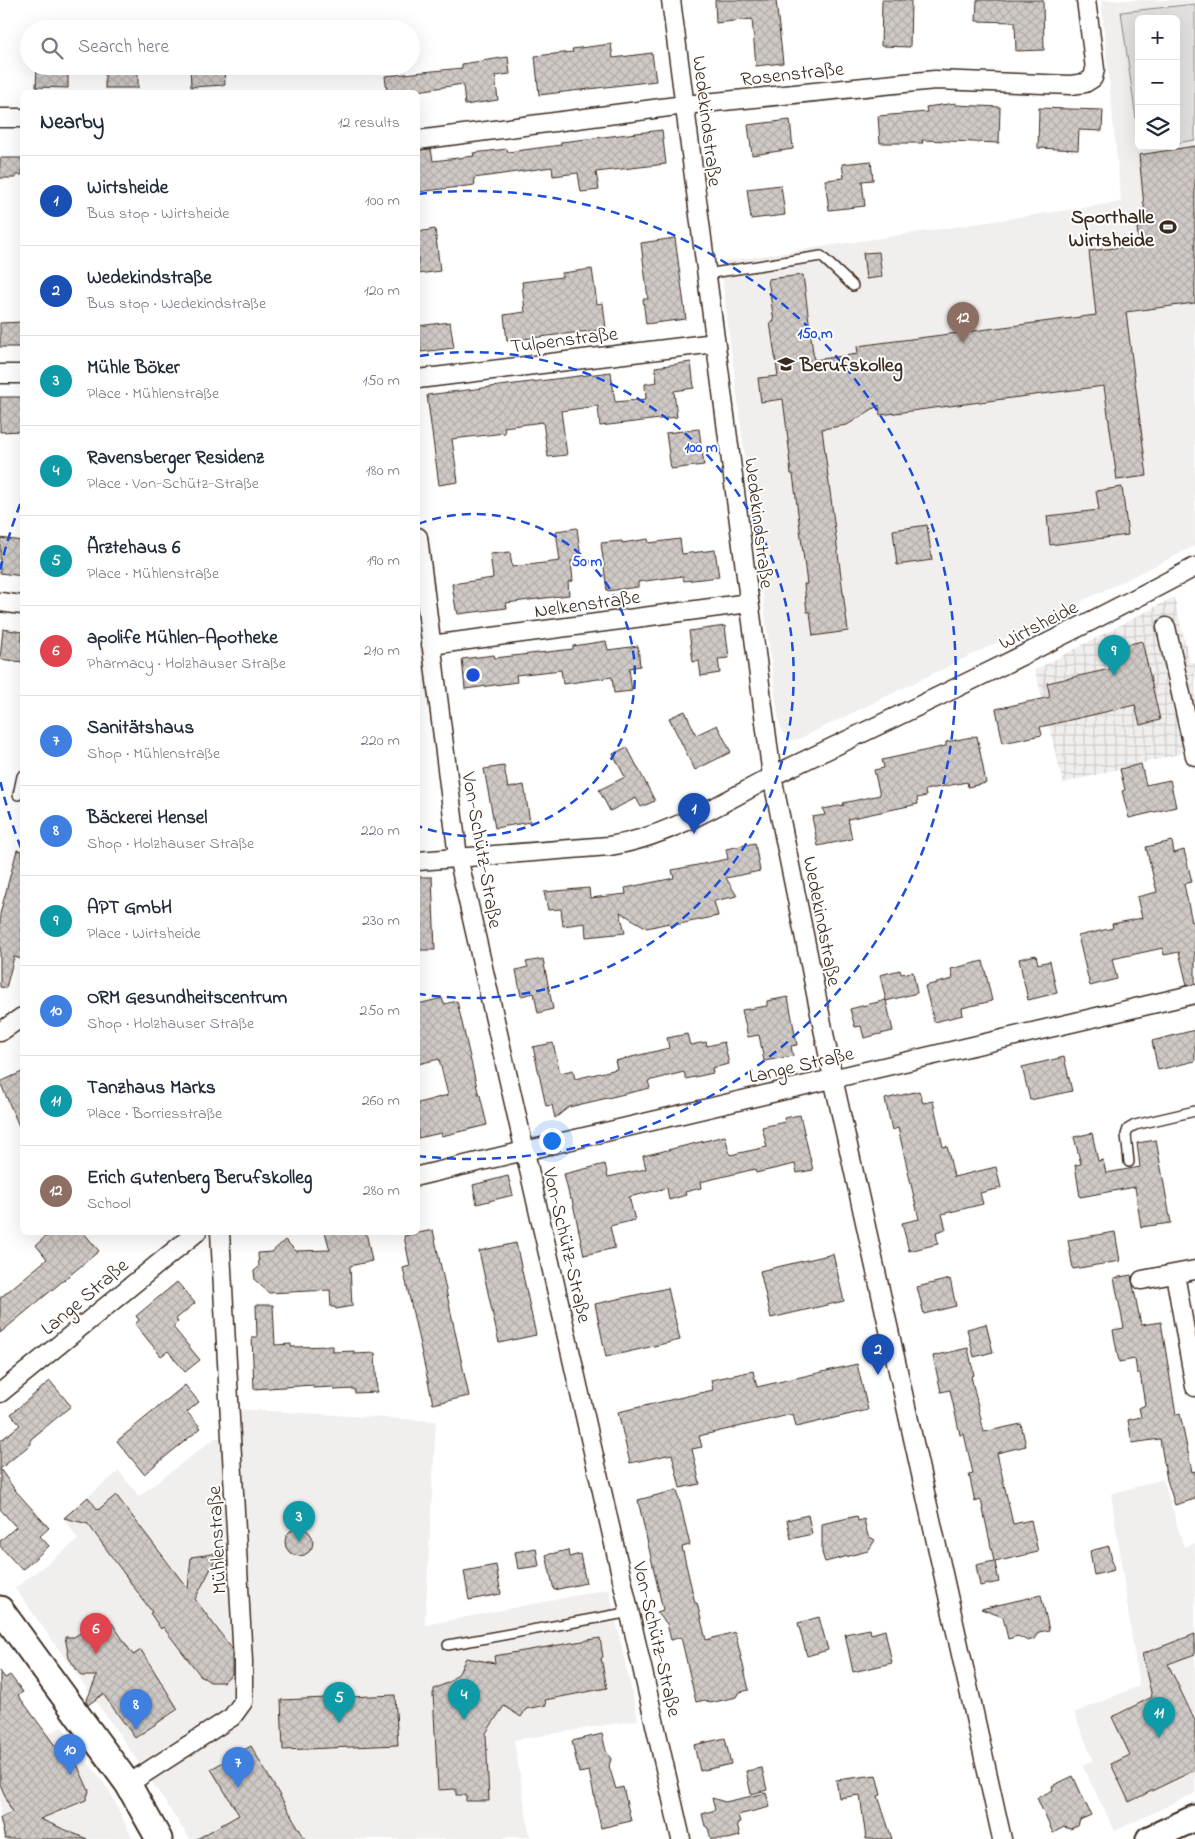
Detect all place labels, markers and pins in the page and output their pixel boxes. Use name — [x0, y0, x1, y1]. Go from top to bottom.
place label: Sporthalle Wirtsheide — [1069, 204, 1155, 256]
sports icon: Sporthalle Wirtsheide — [1158, 217, 1178, 237]
pin: 12 — [947, 302, 979, 343]
place label: Berufskolleg — [799, 352, 903, 382]
school or university icon: Berufskolleg — [776, 354, 796, 374]
pin: 9 — [1098, 635, 1130, 676]
centre of rings — [464, 666, 482, 684]
pin: 1 — [678, 793, 710, 834]
pin: 2 — [862, 1334, 894, 1375]
pin: 3 — [283, 1501, 315, 1542]
pin: 6 — [80, 1613, 112, 1654]
pin: 4 — [448, 1679, 480, 1720]
pin: 5 — [323, 1682, 355, 1723]
pin: 8 — [120, 1689, 152, 1730]
pin: 11 — [1143, 1697, 1175, 1738]
pin: 10 — [54, 1734, 86, 1775]
pin: 7 — [222, 1747, 254, 1788]

